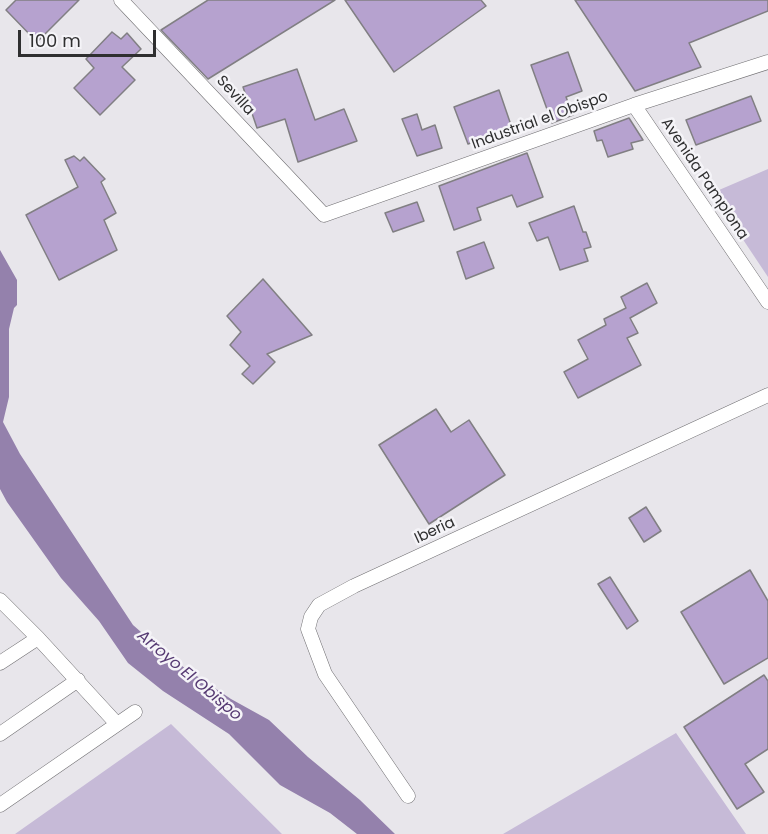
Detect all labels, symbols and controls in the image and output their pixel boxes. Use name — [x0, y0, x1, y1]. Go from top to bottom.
scale bar — [21, 18, 159, 56]
text: 100 m — [29, 28, 81, 53]
street label: Sevilla — [212, 72, 258, 120]
street label: Industrial el Obispo — [469, 88, 611, 154]
street label: Avenida Pamplona — [657, 115, 751, 243]
street label: Iberia — [412, 514, 458, 548]
water label: Arroyo El Obispo — [133, 627, 245, 725]

